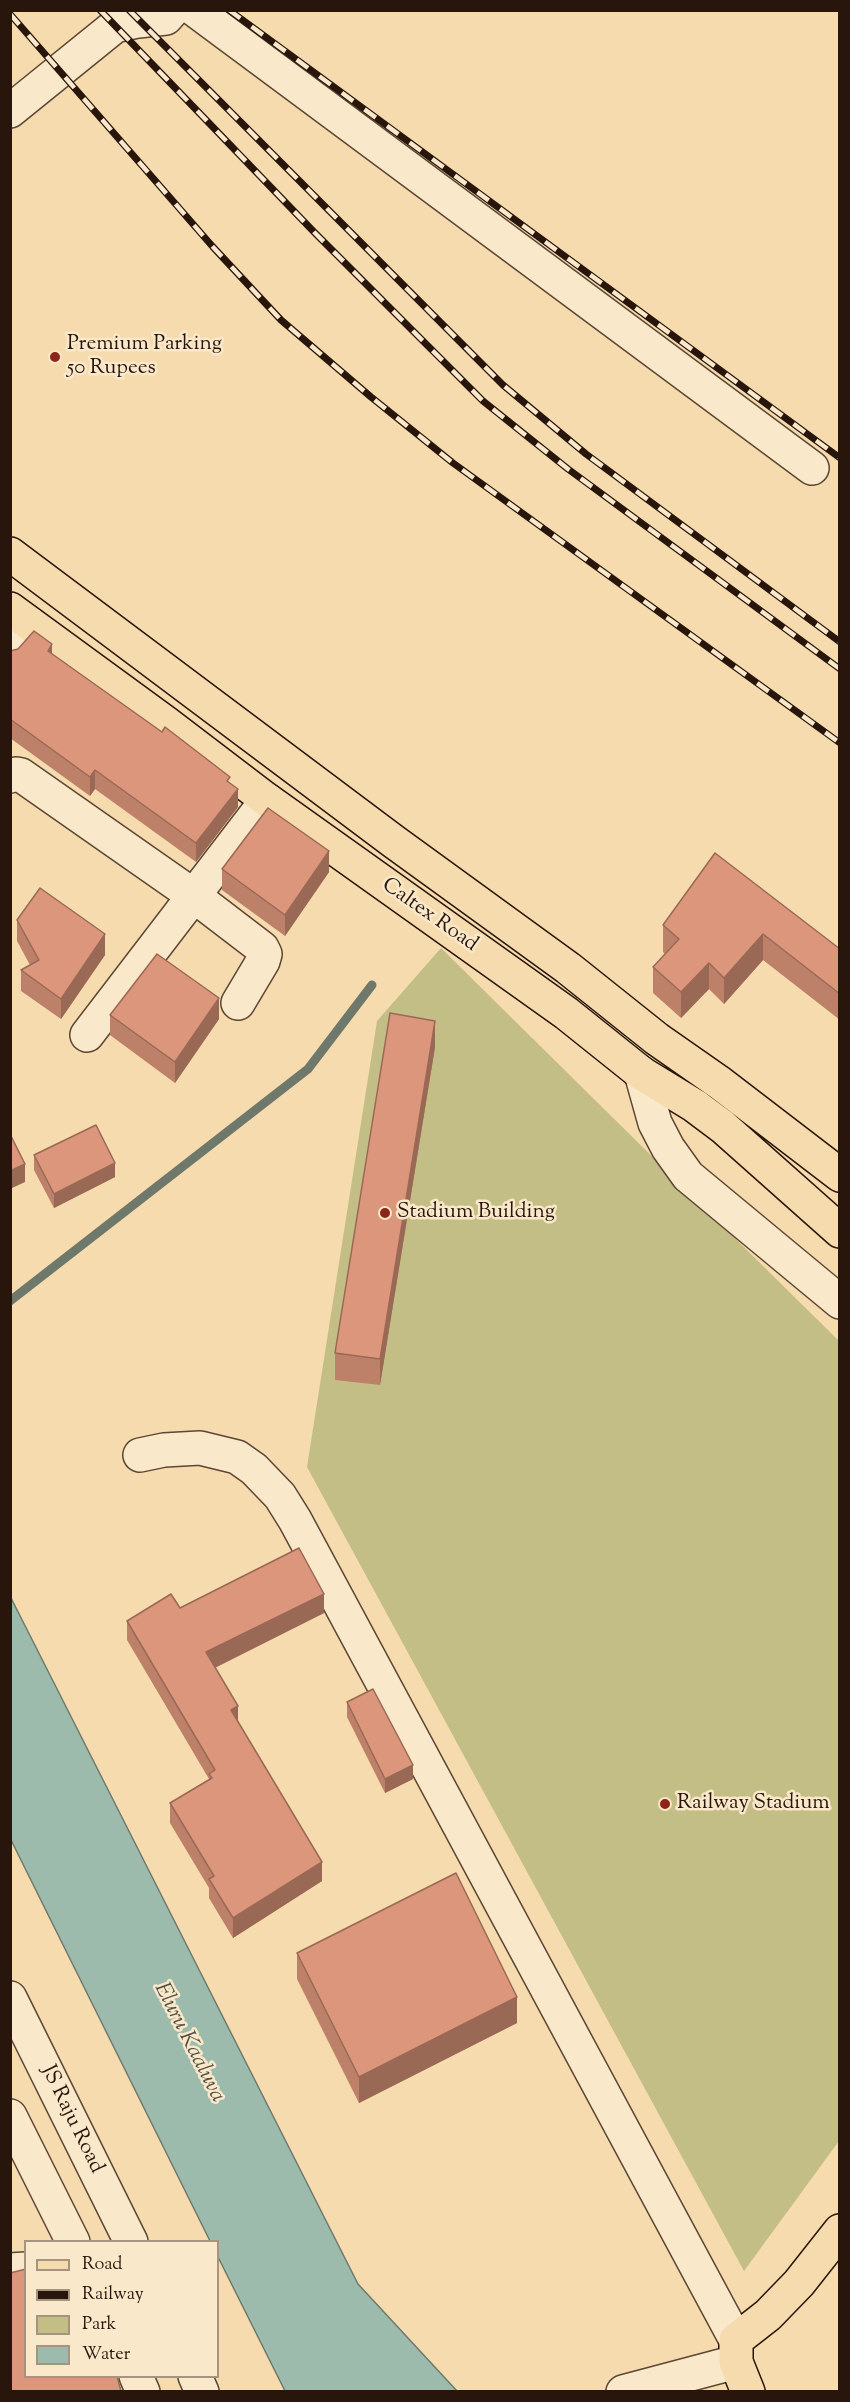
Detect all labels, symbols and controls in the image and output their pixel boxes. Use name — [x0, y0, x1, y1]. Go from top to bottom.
place label: Premium Parking 50 Rupees — [67, 332, 222, 382]
marker: Premium Parking 50 Rupees — [48, 350, 62, 364]
street label: Caltex Road — [376, 874, 482, 958]
place label: Stadium Building — [397, 1200, 555, 1226]
marker: Stadium Building — [378, 1206, 392, 1220]
place label: Railway Stadium — [677, 1791, 830, 1817]
marker: Railway Stadium — [658, 1797, 672, 1811]
water label: Eluru Kaaluva — [147, 1979, 229, 2107]
street label: JS Raju Road — [34, 2062, 108, 2178]
legend — [24, 2240, 219, 2378]
text: Road — [82, 2252, 122, 2278]
text: Railway — [82, 2282, 144, 2308]
text: Park — [82, 2312, 116, 2338]
text: Water — [82, 2342, 130, 2368]

